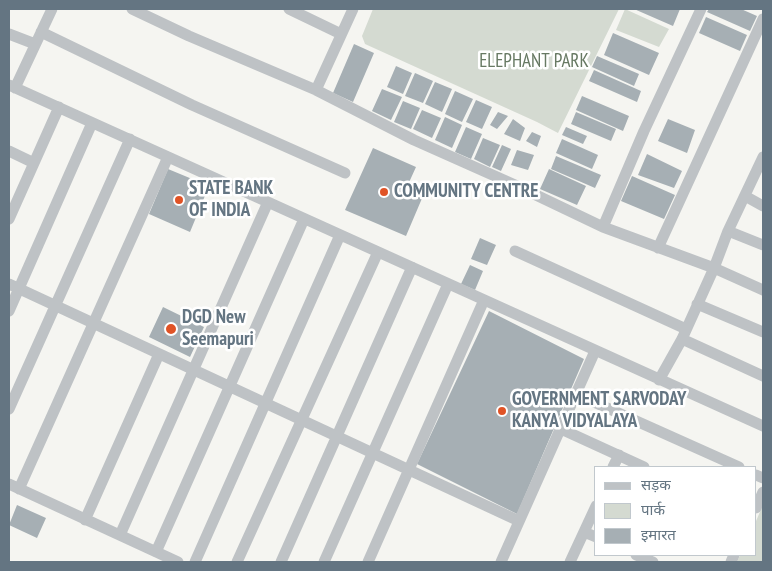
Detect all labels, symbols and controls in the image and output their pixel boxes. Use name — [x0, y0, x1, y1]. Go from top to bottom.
park label: ELEPHANT PARK — [479, 51, 589, 73]
place label: STATE BANK OF INDIA — [189, 178, 273, 222]
place label: COMMUNITY CENTRE — [394, 181, 538, 203]
marker: COMMUNITY CENTRE — [378, 186, 390, 198]
marker: STATE BANK OF INDIA — [173, 194, 185, 206]
place label: DGD New Seemapuri — [182, 307, 254, 351]
marker: DGD New Seemapuri — [164, 322, 178, 336]
place label: GOVERNMENT SARVODAY KANYA VIDYALAYA — [512, 389, 686, 433]
marker: GOVERNMENT SARVODAY KANYA VIDYALAYA — [496, 405, 508, 417]
legend — [594, 466, 757, 556]
text: सड़क — [641, 475, 671, 494]
text: पार्क — [641, 500, 665, 519]
text: इमारत — [641, 525, 676, 544]

